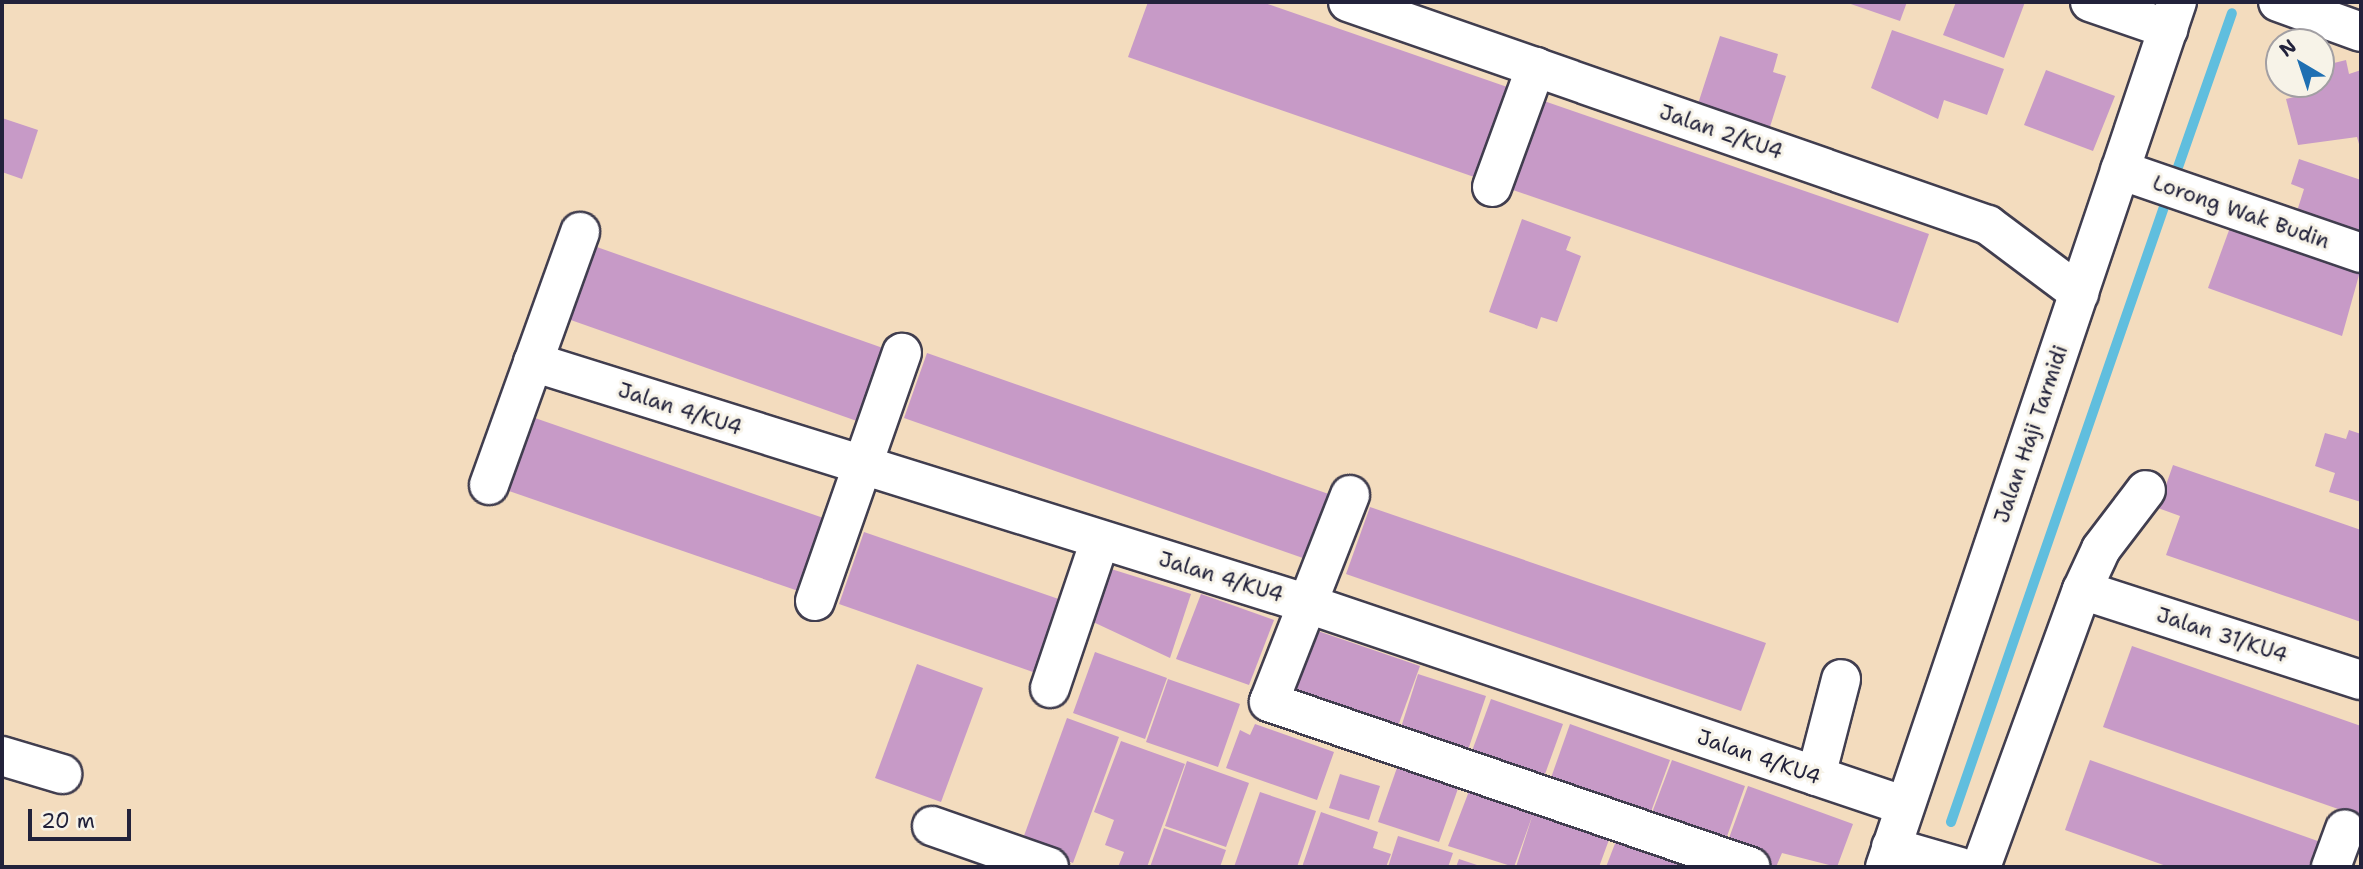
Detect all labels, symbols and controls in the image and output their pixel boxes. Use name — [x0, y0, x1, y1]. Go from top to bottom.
north arrow — [2265, 28, 2335, 98]
text: N — [2274, 33, 2301, 62]
street label: Jalan 2/KU4 — [1656, 99, 1786, 165]
street label: Lorong Wak Budin — [2149, 170, 2333, 254]
street label: Jalan Haji Tarmidi — [1989, 342, 2073, 526]
street label: Jalan 4/KU4 — [615, 377, 745, 441]
street label: Jalan 4/KU4 — [1156, 546, 1286, 608]
street label: Jalan 31/KU4 — [2153, 602, 2291, 668]
street label: Jalan 4/KU4 — [1694, 724, 1824, 790]
scale bar — [32, 796, 135, 840]
text: 20 m — [41, 807, 95, 835]

